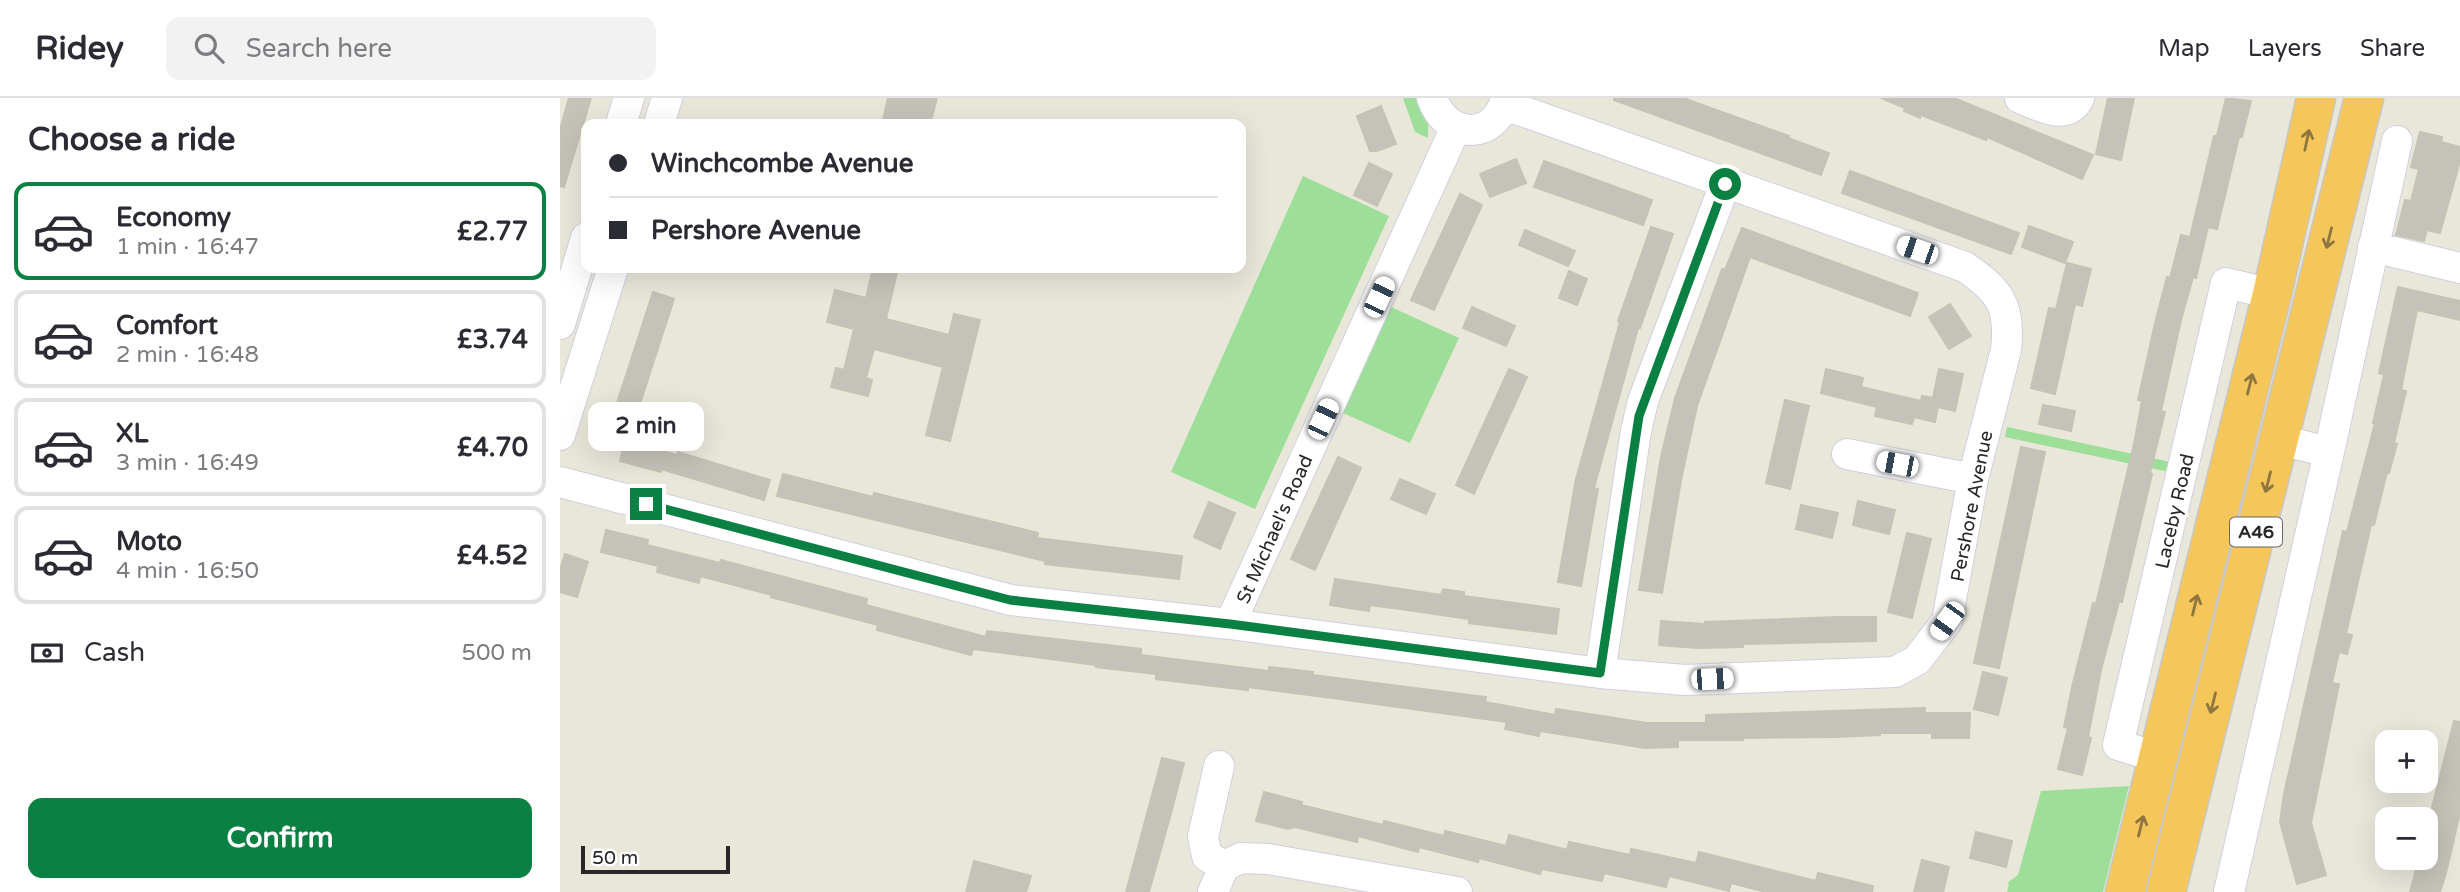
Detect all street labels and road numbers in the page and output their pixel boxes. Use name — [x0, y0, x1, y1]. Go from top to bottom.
street label: Pershore Avenue — [1947, 429, 1997, 584]
street label: St Michael's Road — [1232, 452, 1318, 607]
street label: Laceby Road — [2151, 452, 2199, 571]
road number: A46 — [2230, 518, 2282, 546]

